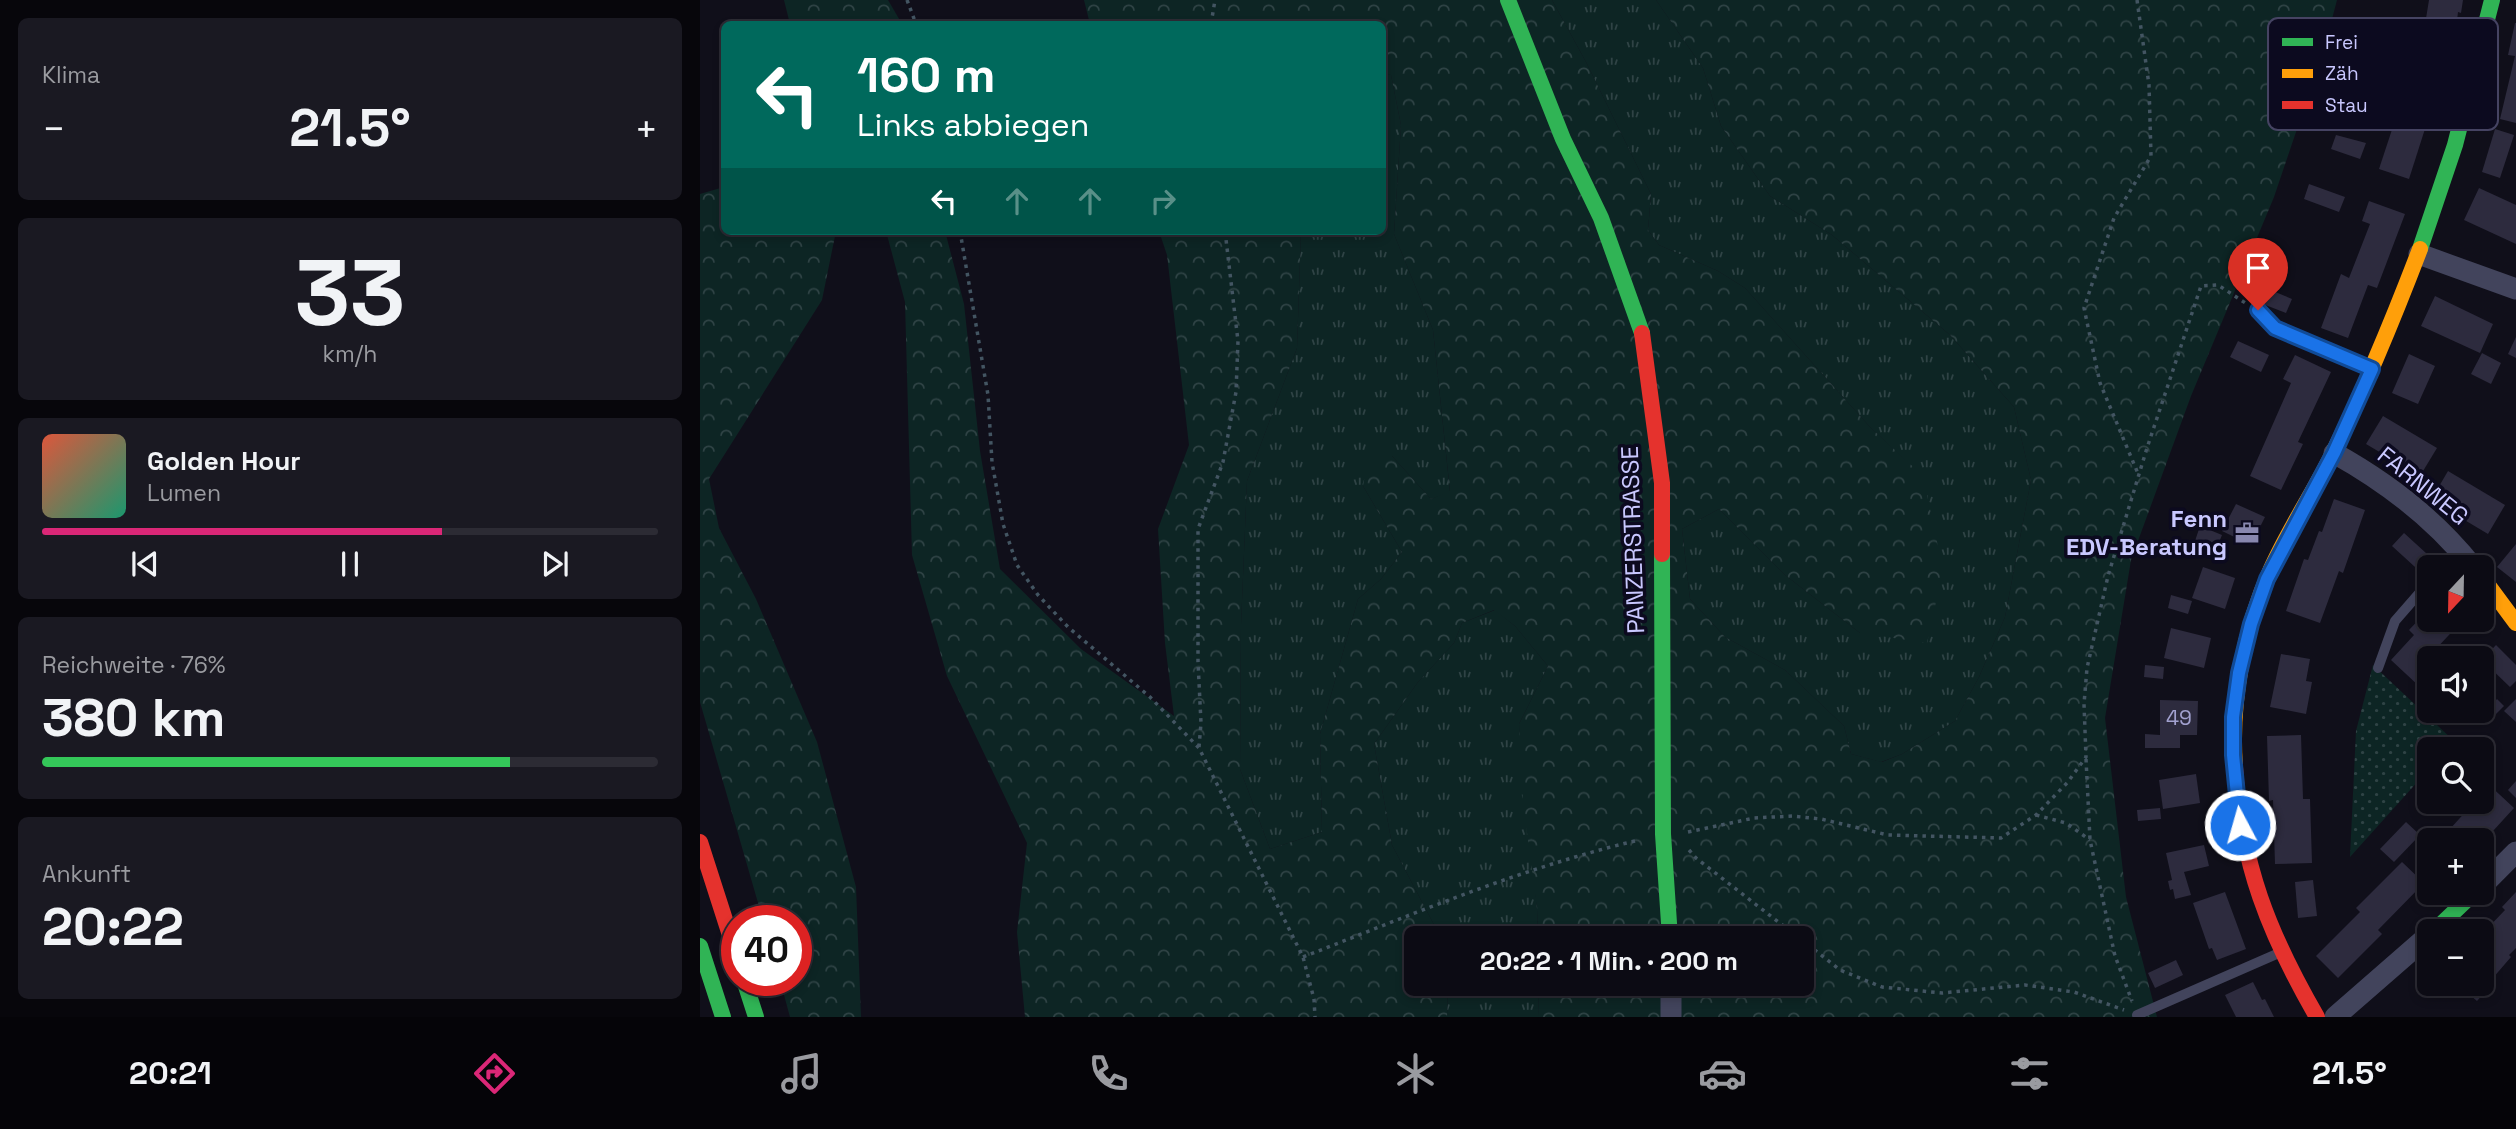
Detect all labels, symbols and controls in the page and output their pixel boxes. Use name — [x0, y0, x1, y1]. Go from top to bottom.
legend — [2268, 18, 2498, 130]
text: Frei — [2325, 30, 2358, 55]
text: 160 m — [857, 44, 995, 106]
icon: left — [742, 49, 833, 140]
text: Klima — [42, 60, 100, 90]
text: Zäh — [2325, 61, 2359, 86]
text: Stau — [2325, 93, 2368, 118]
text: 21.5° — [289, 95, 411, 161]
text: − — [42, 105, 66, 153]
text: + — [634, 105, 658, 153]
text: Links abbiegen — [857, 105, 1089, 145]
icon: left — [925, 182, 963, 220]
icon: ahead — [998, 182, 1036, 220]
icon: ahead — [1071, 182, 1109, 220]
icon: right — [1144, 182, 1182, 220]
text: 33 — [295, 235, 405, 352]
pin — [2228, 238, 2288, 310]
icon: arrive — [2239, 249, 2277, 287]
text: km/h — [323, 339, 377, 369]
street label: FARNWEG — [2371, 439, 2475, 532]
text: Golden Hour — [147, 444, 301, 478]
street label: PANZERSTRASSE — [1614, 446, 1651, 634]
text: Lumen — [147, 478, 221, 508]
place label: Fenn EDV-Beratung — [2066, 503, 2227, 562]
office icon: Fenn EDV-Beratung — [2233, 519, 2261, 547]
icon: previous — [126, 545, 164, 583]
icon: pause — [331, 545, 369, 583]
icon: next — [536, 545, 574, 583]
north arrow — [2417, 555, 2494, 632]
map controls — [2417, 555, 2494, 996]
button: sound — [2417, 646, 2494, 723]
text: Reichweite · 76% — [42, 650, 226, 680]
text: 380 km — [42, 685, 225, 751]
house number: 49 — [2166, 704, 2192, 731]
button: search — [2417, 737, 2494, 814]
position arrow — [2203, 788, 2277, 862]
button: + — [2417, 828, 2494, 905]
text: Ankunft — [42, 859, 131, 889]
text: 20:22 — [42, 894, 184, 960]
speed limit sign: 40 — [721, 905, 812, 996]
button: − — [2417, 919, 2494, 996]
text: 20:22 · 1 Min. · 200 m — [1480, 944, 1738, 978]
icon: directions — [470, 1049, 519, 1098]
icon: music — [777, 1049, 826, 1098]
icon: phone — [1084, 1049, 1133, 1098]
icon: climate — [1391, 1049, 1440, 1098]
icon: car — [1698, 1049, 1747, 1098]
icon: filters — [2005, 1049, 2054, 1098]
text: 20:21 — [129, 1053, 212, 1093]
text: 21.5° — [2312, 1053, 2387, 1093]

